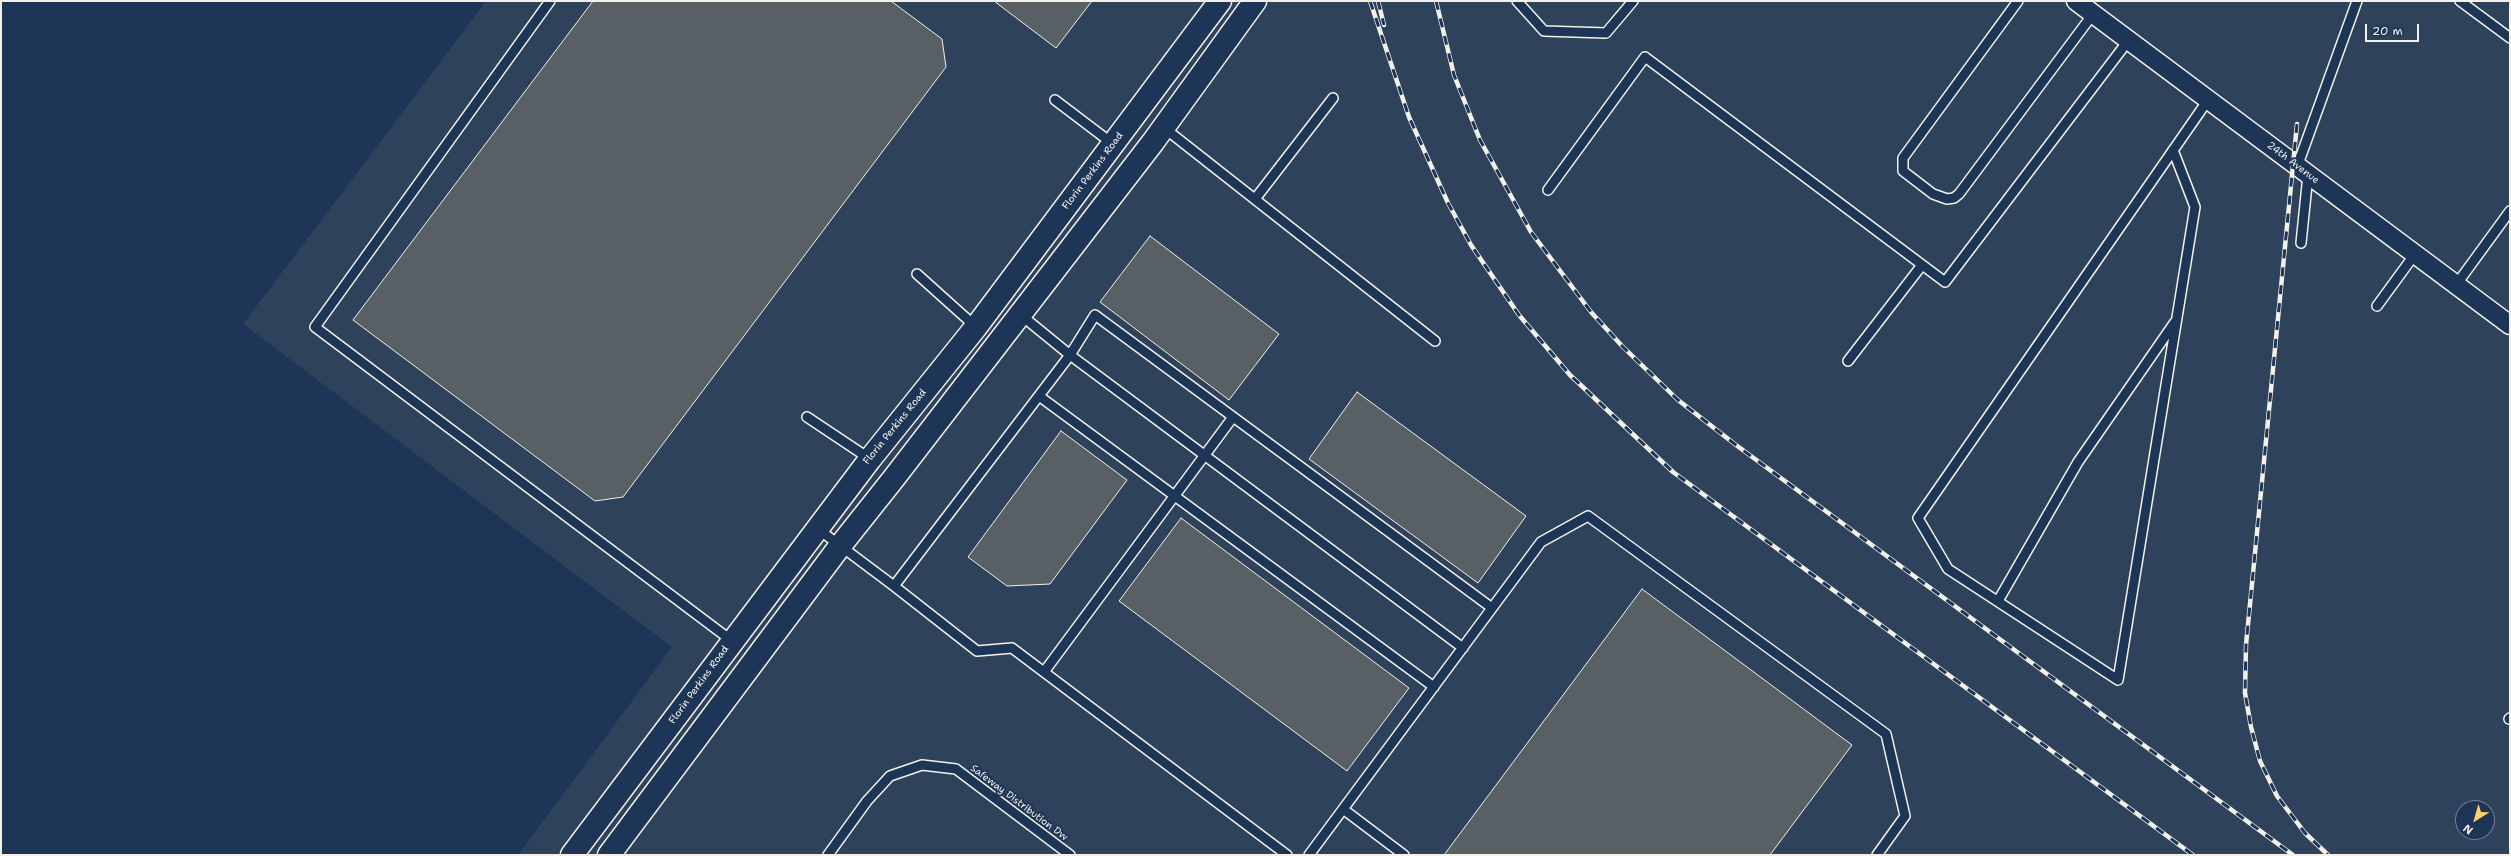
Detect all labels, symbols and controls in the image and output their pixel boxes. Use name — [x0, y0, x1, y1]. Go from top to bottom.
scale bar — [2367, 16, 2421, 42]
text: 20 m — [2372, 23, 2403, 39]
street label: Florin Perkins Road — [1060, 130, 1126, 212]
street label: 24th Avenue — [2264, 139, 2322, 187]
street label: Florin Perkins Road — [861, 387, 929, 467]
street label: Florin Perkins Road — [667, 644, 731, 726]
street label: Safeway Distribution Dw — [968, 762, 1070, 844]
north arrow — [2455, 800, 2495, 840]
text: N — [2460, 821, 2476, 838]

